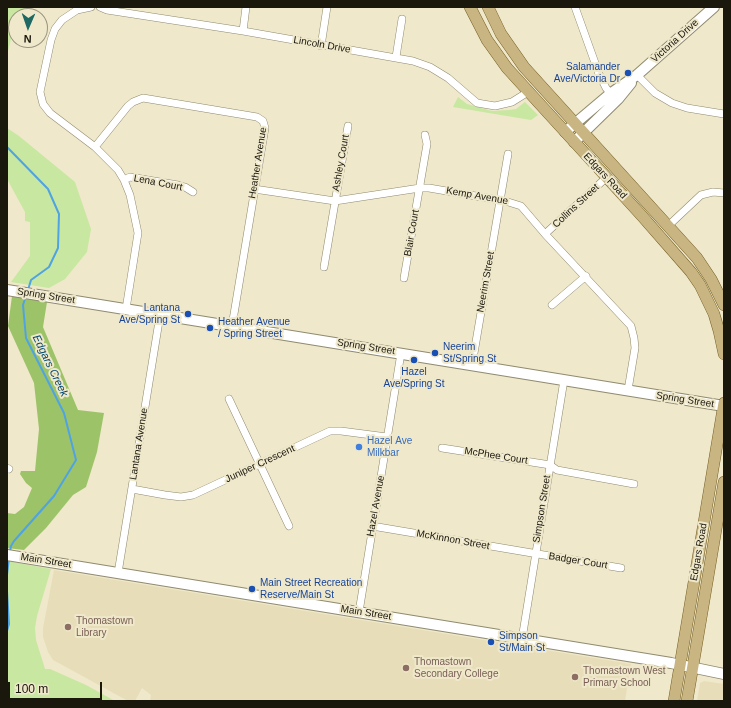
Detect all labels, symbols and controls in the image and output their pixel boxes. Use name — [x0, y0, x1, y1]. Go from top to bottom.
north arrow — [8, 8, 48, 48]
street label: Victoria Drive — [649, 17, 701, 65]
text: N — [23, 33, 32, 45]
street label: Lincoln Drive — [292, 34, 352, 56]
place label: Salamander Ave/Victoria Dr — [554, 61, 620, 84]
marker: Salamander Ave/Victoria Dr — [623, 68, 633, 78]
street label: Heather Avenue — [246, 126, 270, 200]
street label: Ashley Court — [330, 134, 352, 192]
street label: Edgars Road — [581, 151, 629, 201]
street label: Lena Court — [133, 172, 183, 194]
street label: Collins Street — [550, 181, 602, 231]
street label: Kemp Avenue — [445, 185, 509, 207]
street label: Blair Court — [402, 209, 422, 257]
street label: Neerim Street — [475, 251, 497, 313]
street label: Spring Street — [16, 286, 76, 306]
place label: Lantana Ave/Spring St — [119, 302, 180, 326]
marker: Lantana Ave/Spring St — [183, 309, 193, 319]
place label: Heather Avenue / Spring Street — [218, 316, 290, 340]
marker: Heather Avenue / Spring Street — [205, 323, 215, 333]
water label: Edgars Creek — [29, 333, 71, 399]
street label: Spring Street — [336, 337, 396, 357]
place label: Neerim St/Spring St — [443, 341, 496, 364]
marker: Neerim St/Spring St — [430, 348, 440, 358]
marker: Hazel Ave/Spring St — [409, 355, 419, 365]
place label: Hazel Ave/Spring St — [384, 366, 444, 390]
street label: Spring Street — [655, 390, 715, 410]
street label: Lantana Avenue — [127, 407, 151, 481]
place label: Hazel Ave Milkbar — [367, 435, 412, 458]
marker: Hazel Ave Milkbar — [354, 442, 364, 452]
street label: Juniper Crescent — [223, 443, 297, 485]
street label: McPhee Court — [463, 445, 529, 467]
street label: Hazel Avenue — [365, 474, 387, 538]
street label: Simpson Street — [531, 474, 553, 544]
street label: Edgars Road — [688, 522, 710, 582]
street label: McKinnon Street — [416, 528, 490, 552]
street label: Badger Court — [548, 550, 608, 572]
street label: Main Street — [20, 551, 72, 571]
place label: Main Street Recreation Reserve/Main St — [260, 577, 362, 600]
marker: Main Street Recreation Reserve/Main St — [247, 584, 257, 594]
street label: Main Street — [340, 603, 392, 623]
place label: Thomastown Library — [76, 615, 133, 638]
marker: Thomastown Library — [63, 622, 73, 632]
place label: Simpson St/Main St — [499, 630, 545, 654]
marker: Simpson St/Main St — [486, 637, 496, 647]
place label: Thomastown Secondary College — [414, 656, 498, 680]
marker: Thomastown Secondary College — [401, 663, 411, 673]
place label: Thomastown West Primary School — [583, 665, 666, 688]
marker: Thomastown West Primary School — [570, 672, 580, 682]
scale bar — [10, 674, 104, 700]
text: 100 m — [15, 682, 48, 696]

